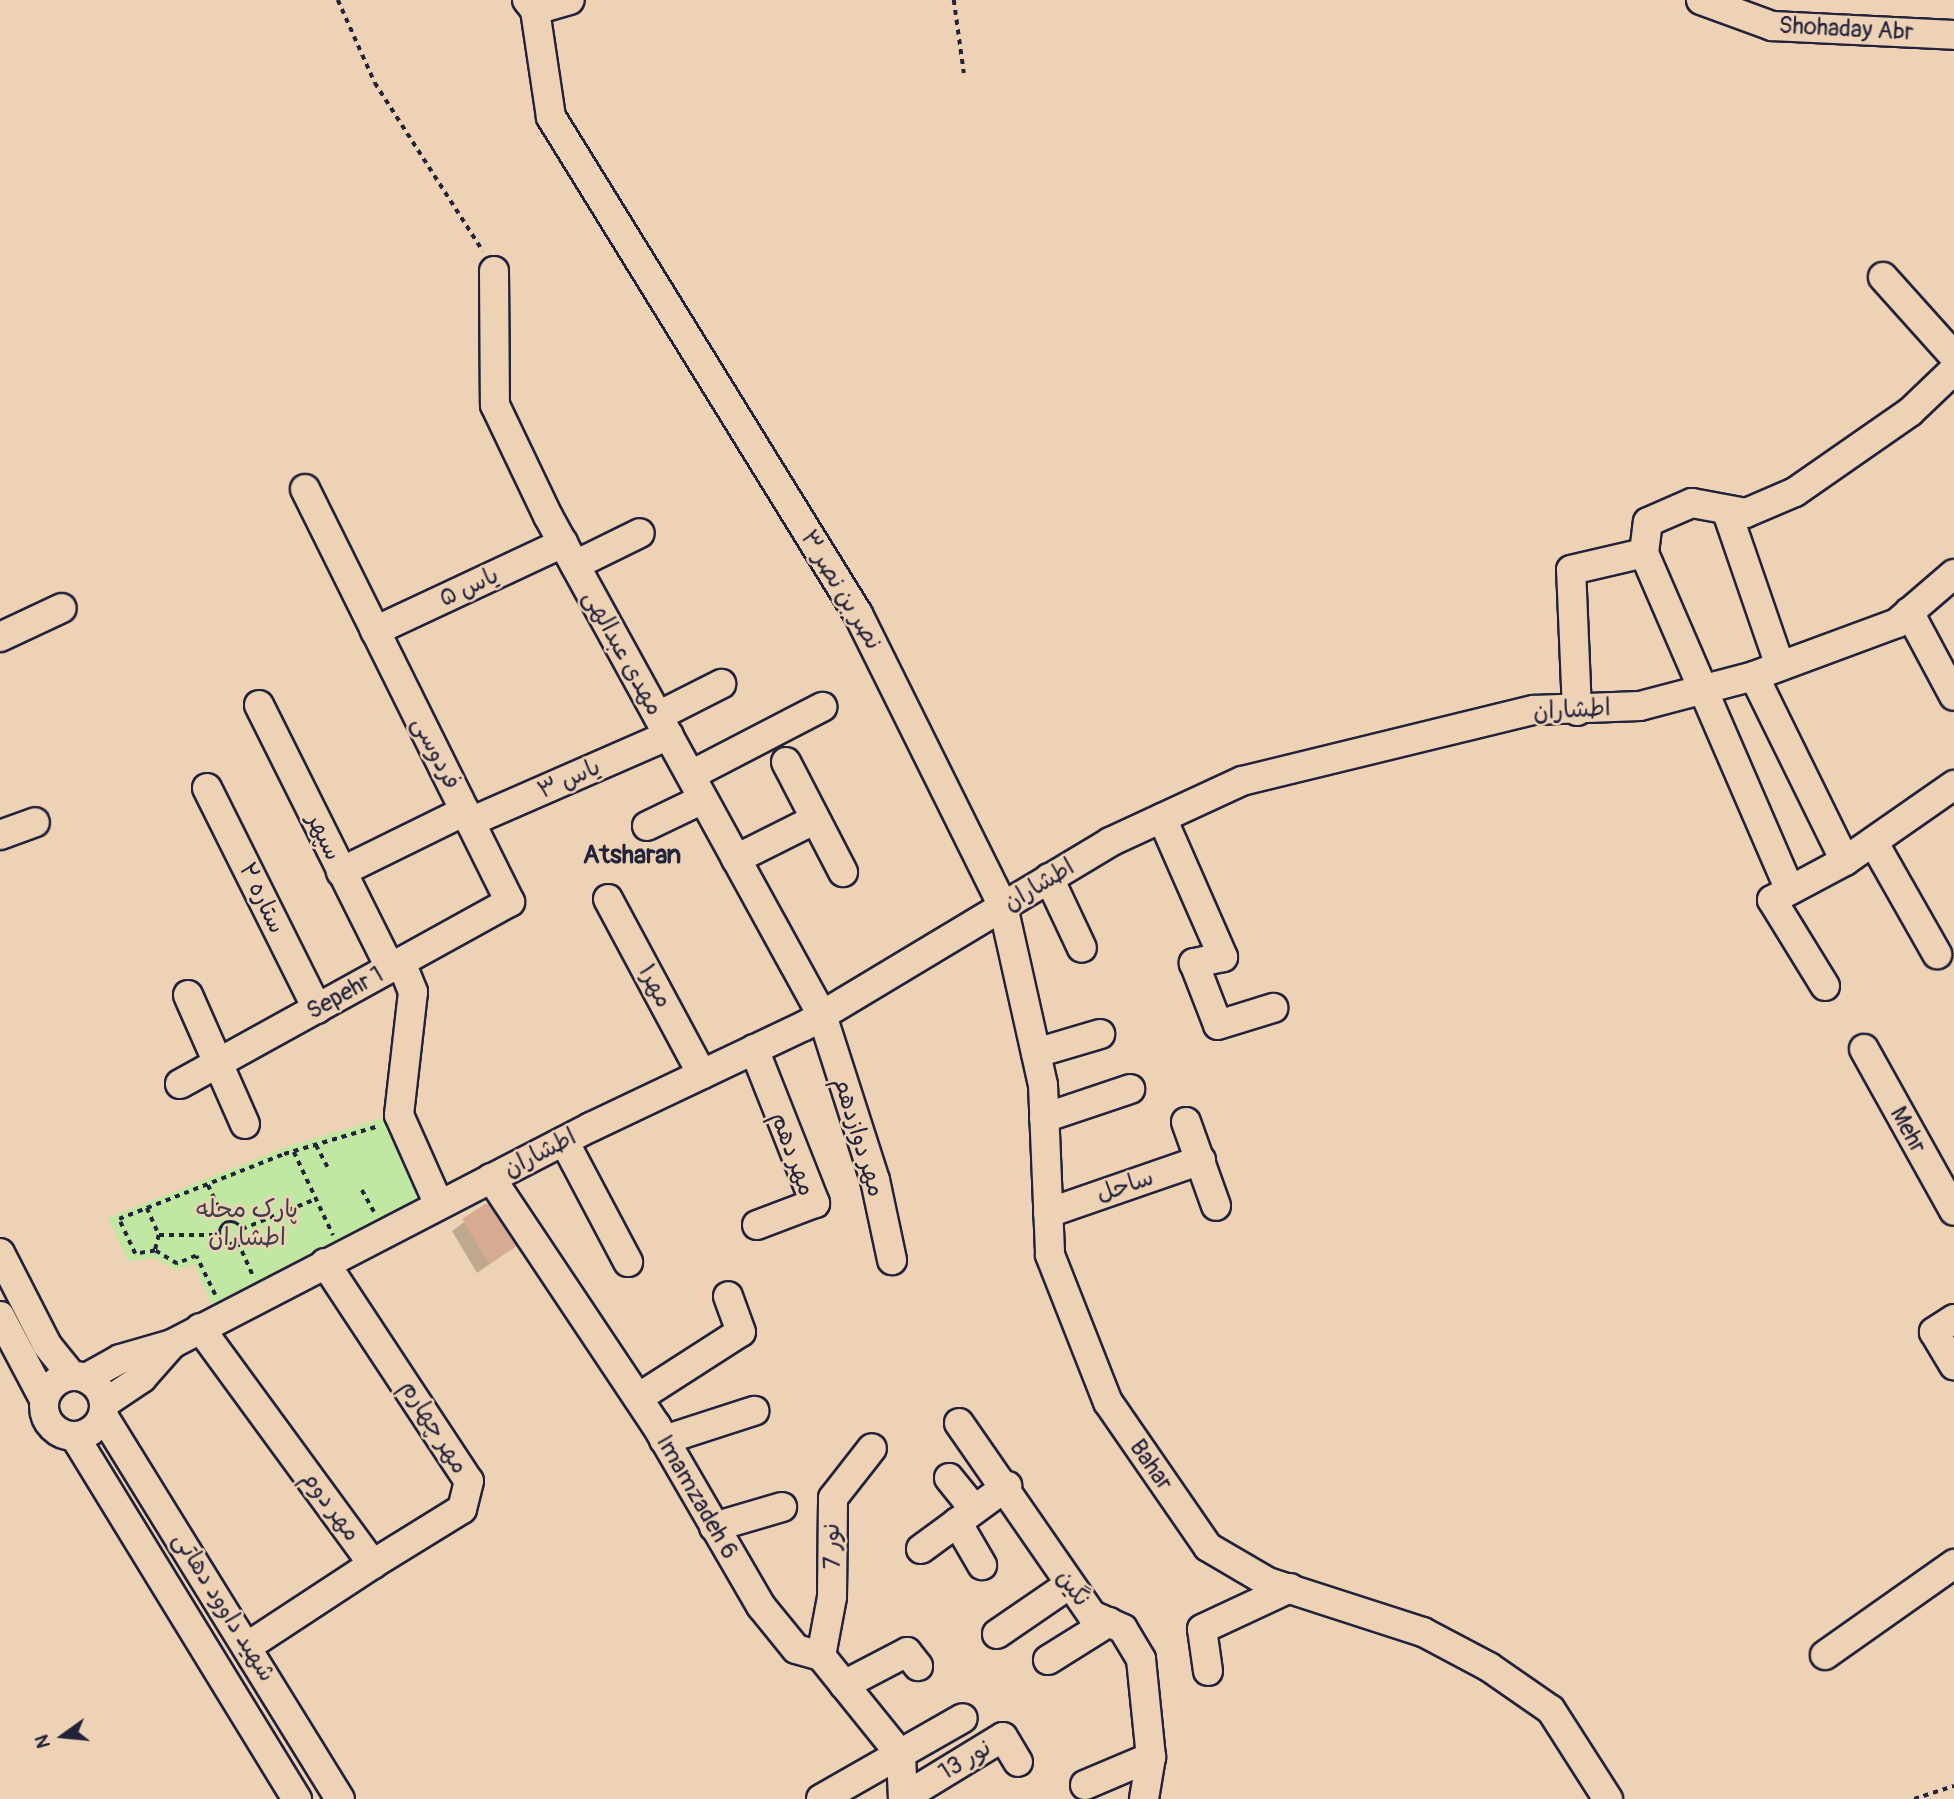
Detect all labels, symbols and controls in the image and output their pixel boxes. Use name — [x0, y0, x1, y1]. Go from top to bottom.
street label: Shohaday Abr — [1778, 11, 1914, 47]
street label: نصر بن نصر ۳ — [794, 525, 888, 655]
street label: یاس ۵ — [435, 561, 503, 613]
street label: مهدی عبدالهی — [577, 585, 669, 721]
street label: اطشاران — [1532, 694, 1612, 726]
street label: فردوسی — [406, 712, 466, 794]
street label: یاس ۳ — [533, 753, 605, 805]
street label: سپهر — [300, 809, 348, 865]
district label: Atsharan — [583, 840, 681, 872]
street label: اطشاران — [998, 853, 1080, 917]
street label: ستاره ۲ — [233, 858, 291, 938]
street label: مهر۱ — [632, 959, 678, 1013]
street label: Sepehr 1 — [302, 960, 388, 1026]
street label: مهر دوازدهم — [827, 1074, 891, 1200]
street label: Mehr — [1884, 1102, 1932, 1158]
street label: مهر دهم — [765, 1108, 821, 1200]
street label: اطشاران — [499, 1123, 581, 1183]
street label: ساحل — [1093, 1163, 1157, 1209]
park label: پارک محله اطشاران — [196, 1196, 298, 1252]
street label: مهر چهارم — [394, 1375, 474, 1479]
street label: Imamzadeh 6 — [650, 1430, 744, 1564]
street label: Bahar — [1123, 1434, 1179, 1496]
street label: مهر دوم — [296, 1465, 366, 1547]
street label: نور 7 — [817, 1523, 847, 1569]
street label: شهید داوود دهاتی — [167, 1527, 281, 1687]
street label: نگین — [1050, 1564, 1096, 1612]
north arrow — [28, 1701, 98, 1771]
text: N — [29, 1732, 56, 1751]
street label: نور 13 — [934, 1733, 996, 1787]

